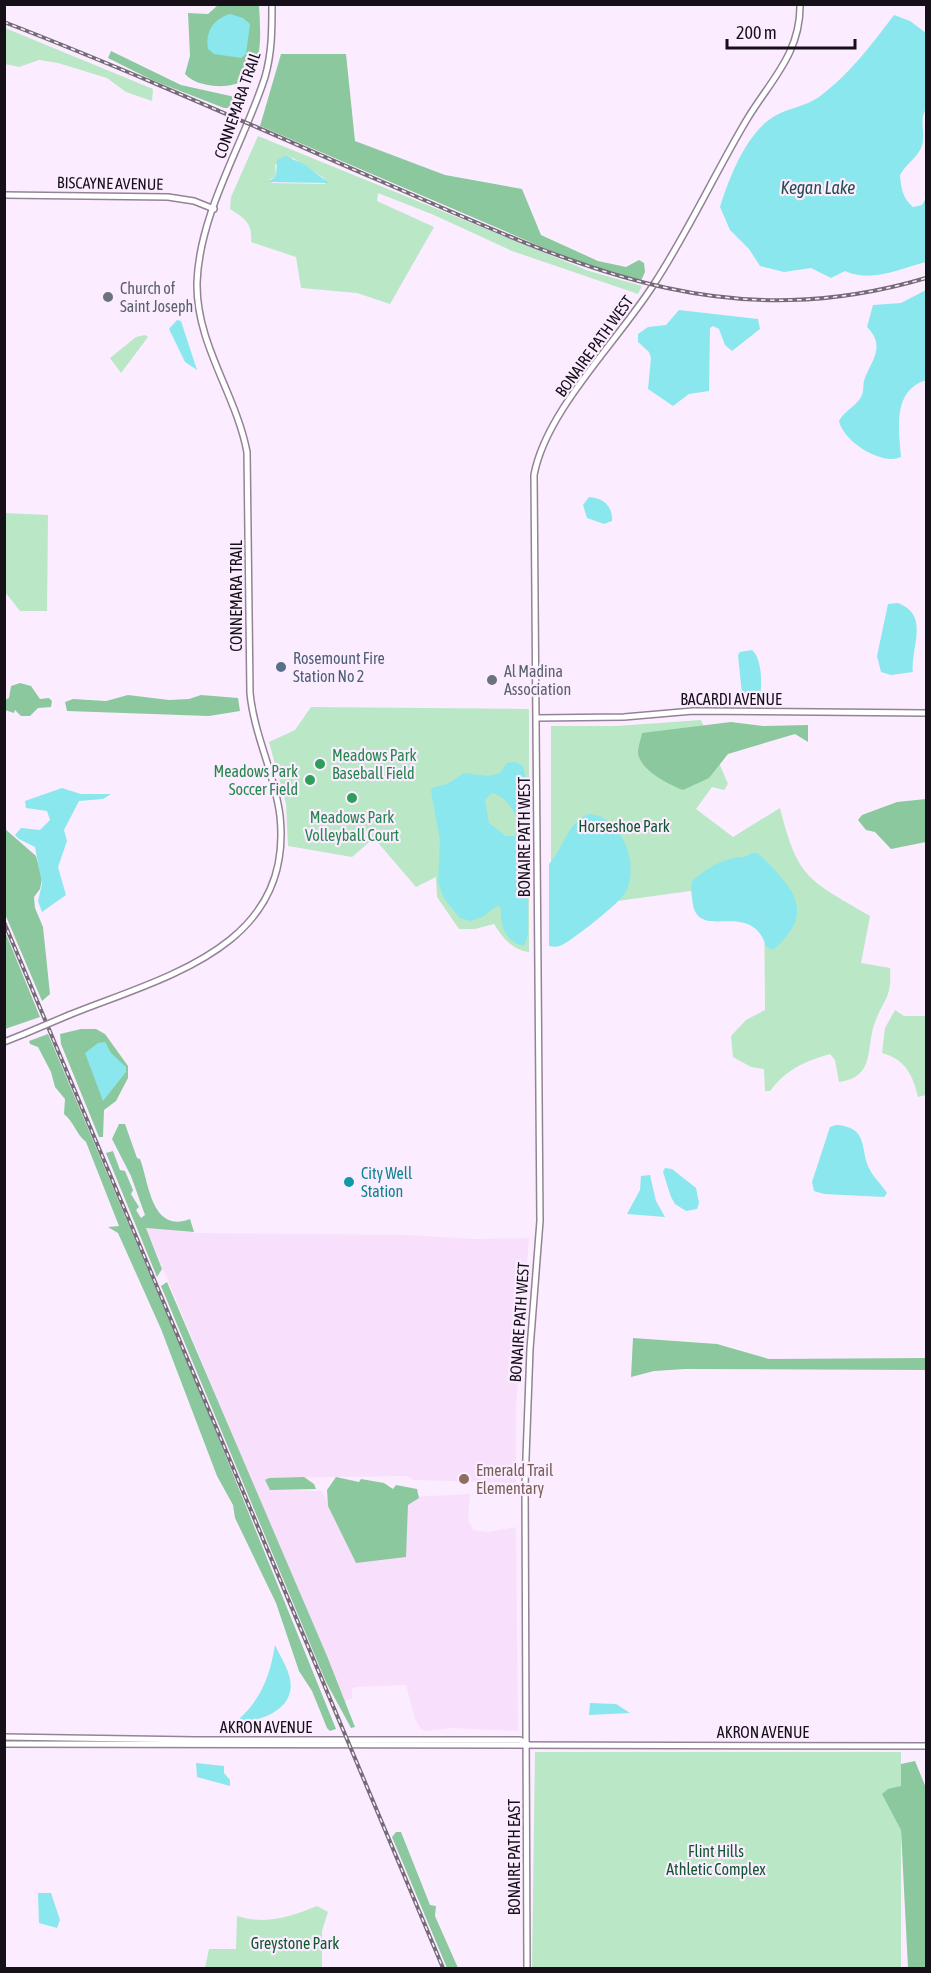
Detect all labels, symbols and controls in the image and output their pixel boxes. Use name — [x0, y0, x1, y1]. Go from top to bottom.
scale bar — [727, 12, 854, 50]
text: 200 m — [736, 22, 777, 43]
street label: CONNEMARA TRAIL — [210, 49, 264, 161]
street label: BISCAYNE AVENUE — [57, 173, 163, 193]
water label: Kegan Lake — [780, 177, 856, 198]
place label: Church of Saint Joseph — [120, 279, 193, 316]
marker: Church of Saint Joseph — [101, 290, 115, 304]
street label: BONAIRE PATH WEST — [551, 292, 637, 400]
street label: CONNEMARA TRAIL — [227, 539, 245, 652]
place label: Rosemount Fire Station No 2 — [293, 649, 385, 685]
marker: Rosemount Fire Station No 2 — [274, 660, 288, 674]
place label: Al Madina Association — [504, 662, 571, 698]
marker: Al Madina Association — [485, 673, 499, 687]
street label: BACARDI AVENUE — [680, 690, 782, 708]
place label: Meadows Park Baseball Field — [332, 746, 416, 782]
marker: Meadows Park Baseball Field — [313, 757, 327, 771]
place label: Meadows Park Soccer Field — [214, 762, 298, 798]
marker: Meadows Park Soccer Field — [303, 773, 317, 787]
street label: BONAIRE PATH WEST — [515, 777, 533, 897]
marker: Meadows Park Volleyball Court — [345, 791, 359, 805]
place label: Meadows Park Volleyball Court — [305, 808, 399, 845]
park label: Horseshoe Park — [578, 817, 670, 835]
place label: City Well Station — [361, 1164, 413, 1200]
marker: City Well Station — [342, 1175, 356, 1189]
street label: BONAIRE PATH WEST — [506, 1261, 532, 1383]
place label: Emerald Trail Elementary — [476, 1461, 554, 1498]
marker: Emerald Trail Elementary — [457, 1472, 471, 1486]
street label: AKRON AVENUE — [220, 1718, 312, 1736]
street label: AKRON AVENUE — [717, 1723, 809, 1741]
street label: BONAIRE PATH EAST — [505, 1799, 523, 1915]
park label: Flint Hills Athletic Complex — [666, 1842, 766, 1879]
park label: Greystone Park — [251, 1934, 339, 1953]

